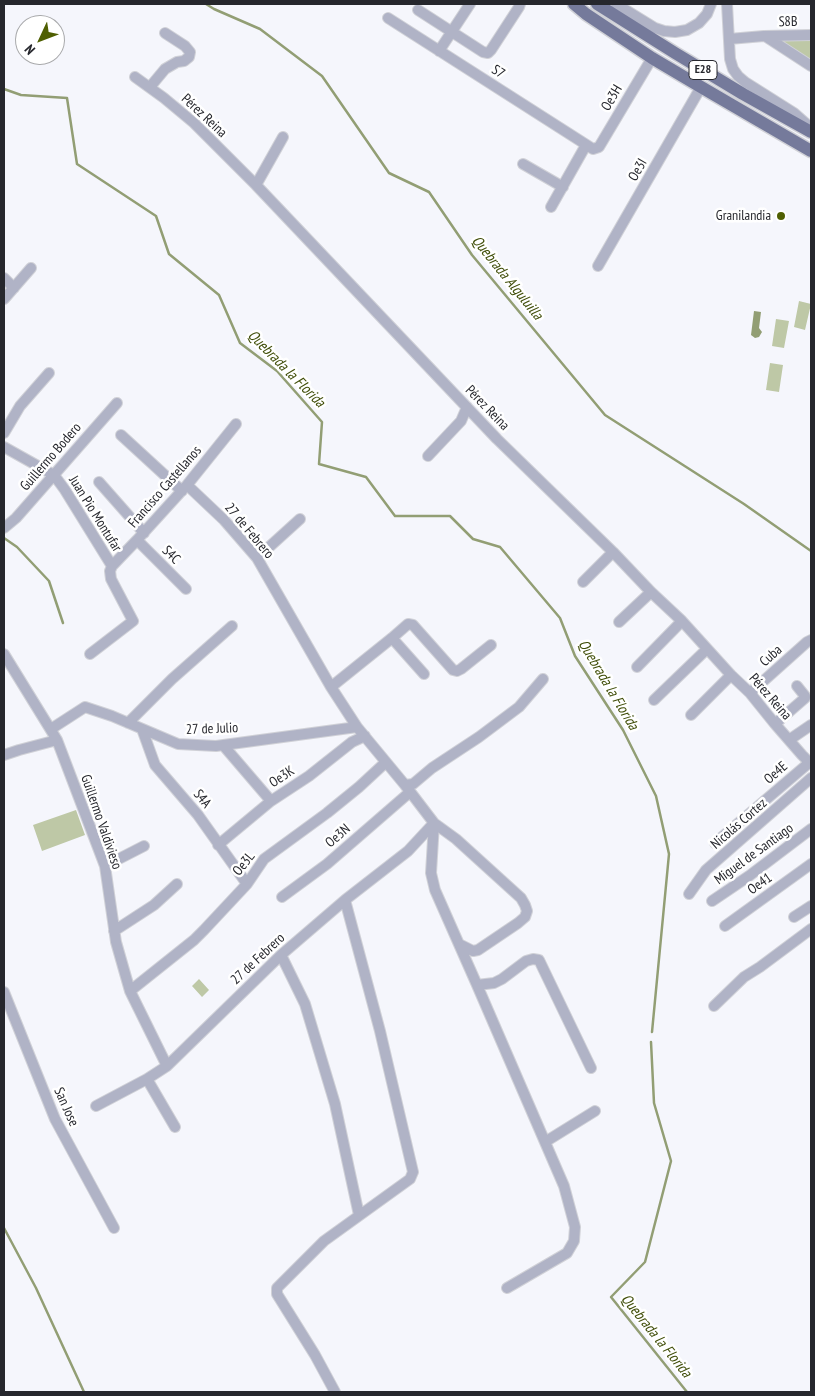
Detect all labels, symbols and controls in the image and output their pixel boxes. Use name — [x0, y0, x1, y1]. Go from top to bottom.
street label: S8B — [778, 13, 798, 31]
north arrow — [15, 15, 65, 65]
text: N — [21, 41, 39, 58]
road number: E28 — [689, 60, 717, 80]
street label: S7 — [488, 62, 508, 82]
street label: Oe3H — [598, 82, 626, 114]
street label: Pérez Reina — [178, 91, 230, 141]
street label: Oe3I — [625, 156, 651, 184]
place label: Granilandia — [716, 208, 771, 224]
marker: Granilandia — [775, 210, 787, 222]
water label: Quebrada Alguluilla — [468, 232, 546, 324]
water label: Quebrada la Florida — [244, 327, 328, 411]
street label: Pérez Reina — [462, 382, 512, 434]
street label: Guillermo Bodero — [17, 420, 85, 494]
street label: Francisco Castellanos — [125, 443, 205, 531]
street label: Juan Pio Montufar — [65, 473, 125, 555]
street label: 27 de Febrero — [221, 500, 277, 562]
street label: S4C — [158, 542, 184, 568]
water label: Quebrada la Florida — [574, 637, 642, 733]
street label: Cuba — [756, 642, 786, 670]
street label: Pérez Reina — [745, 670, 795, 724]
street label: 27 de Julio — [186, 720, 238, 738]
street label: Oe4E — [761, 758, 791, 788]
street label: Oe3K — [266, 763, 298, 791]
street label: Guillermo Valdivieso — [77, 772, 125, 872]
street label: S4A — [190, 786, 214, 812]
street label: Nicolás Cortez — [708, 795, 770, 853]
street label: Miguel de Santiago — [711, 820, 797, 888]
street label: Oe3N — [322, 821, 354, 851]
street label: Oe3L — [229, 849, 259, 879]
street label: Oe41 — [745, 870, 775, 898]
street label: 27 de Febrero — [228, 930, 288, 988]
street label: San Jose — [50, 1085, 82, 1129]
water label: Quebrada la Florida — [617, 1291, 695, 1381]

